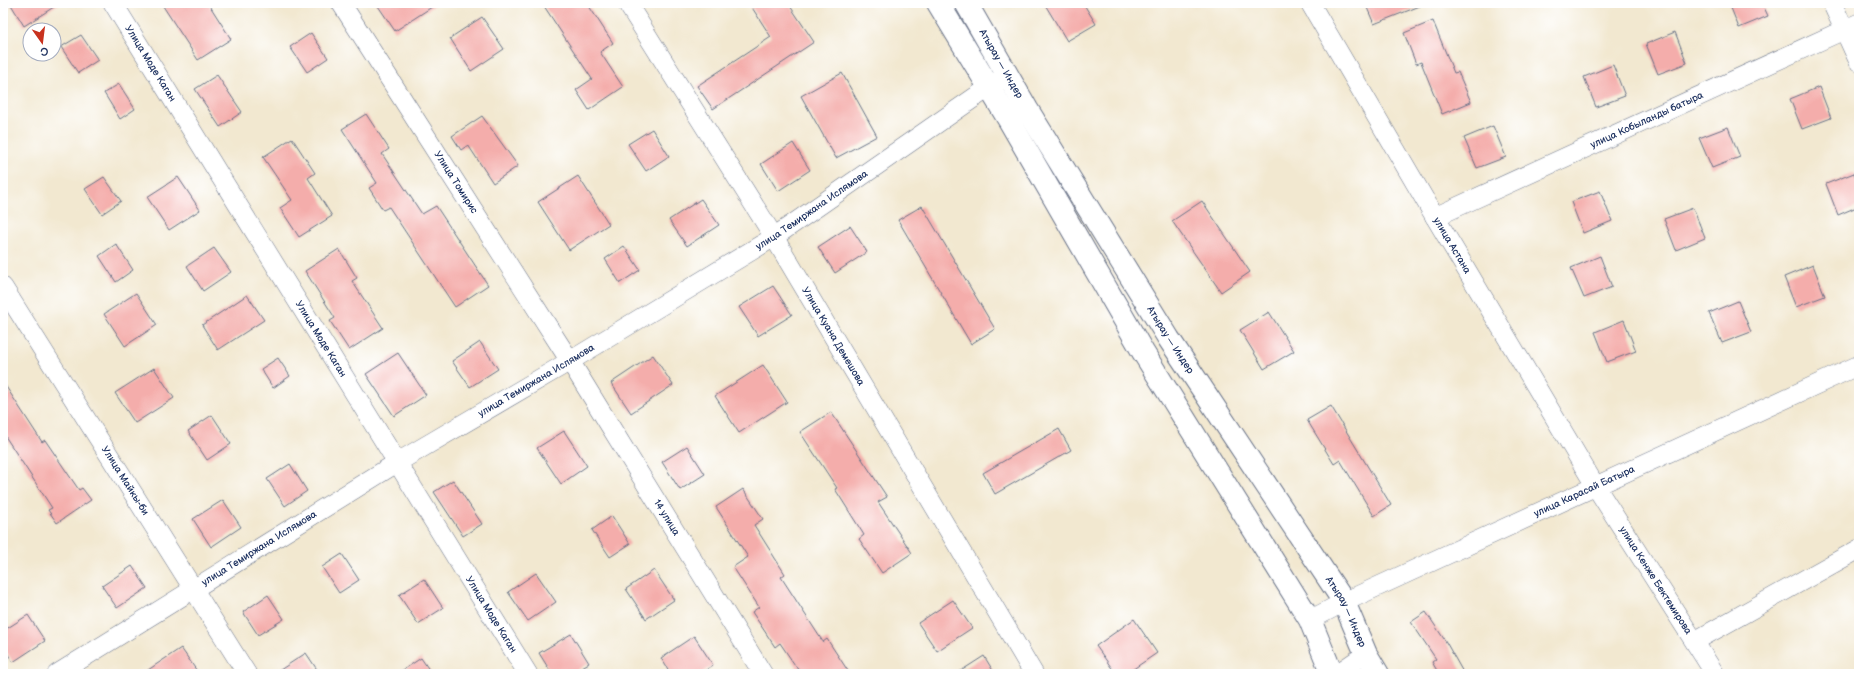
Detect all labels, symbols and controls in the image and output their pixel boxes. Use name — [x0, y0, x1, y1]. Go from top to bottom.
north arrow — [22, 22, 62, 62]
street label: Улица Моде Каган — [122, 23, 179, 104]
street label: Атырау — Индер — [976, 26, 1026, 101]
text: С — [39, 44, 50, 59]
street label: улица Кобыланды батыра — [1588, 89, 1705, 151]
street label: Улица Томирис — [431, 149, 480, 216]
street label: улица Темиржана Ислямова — [754, 168, 870, 253]
street label: улица Астана — [1431, 215, 1473, 276]
street label: Улица Куана Демешова — [799, 285, 867, 388]
street label: Улица Моде Каган — [293, 299, 349, 379]
street label: Атырау — Индер — [1144, 303, 1197, 376]
street label: улица Темиржана Ислямова — [476, 342, 597, 420]
street label: Улица Майкы-би — [99, 444, 151, 518]
street label: улица Карасай Батыра — [1532, 463, 1637, 520]
street label: 14 улица — [651, 497, 682, 538]
street label: улица Темиржана Ислямова — [199, 508, 319, 589]
street label: улица Кенже Бектемирова — [1617, 524, 1694, 637]
street label: Атырау — Индер — [1322, 573, 1369, 649]
street label: Улица Моде Каган — [463, 574, 519, 655]

